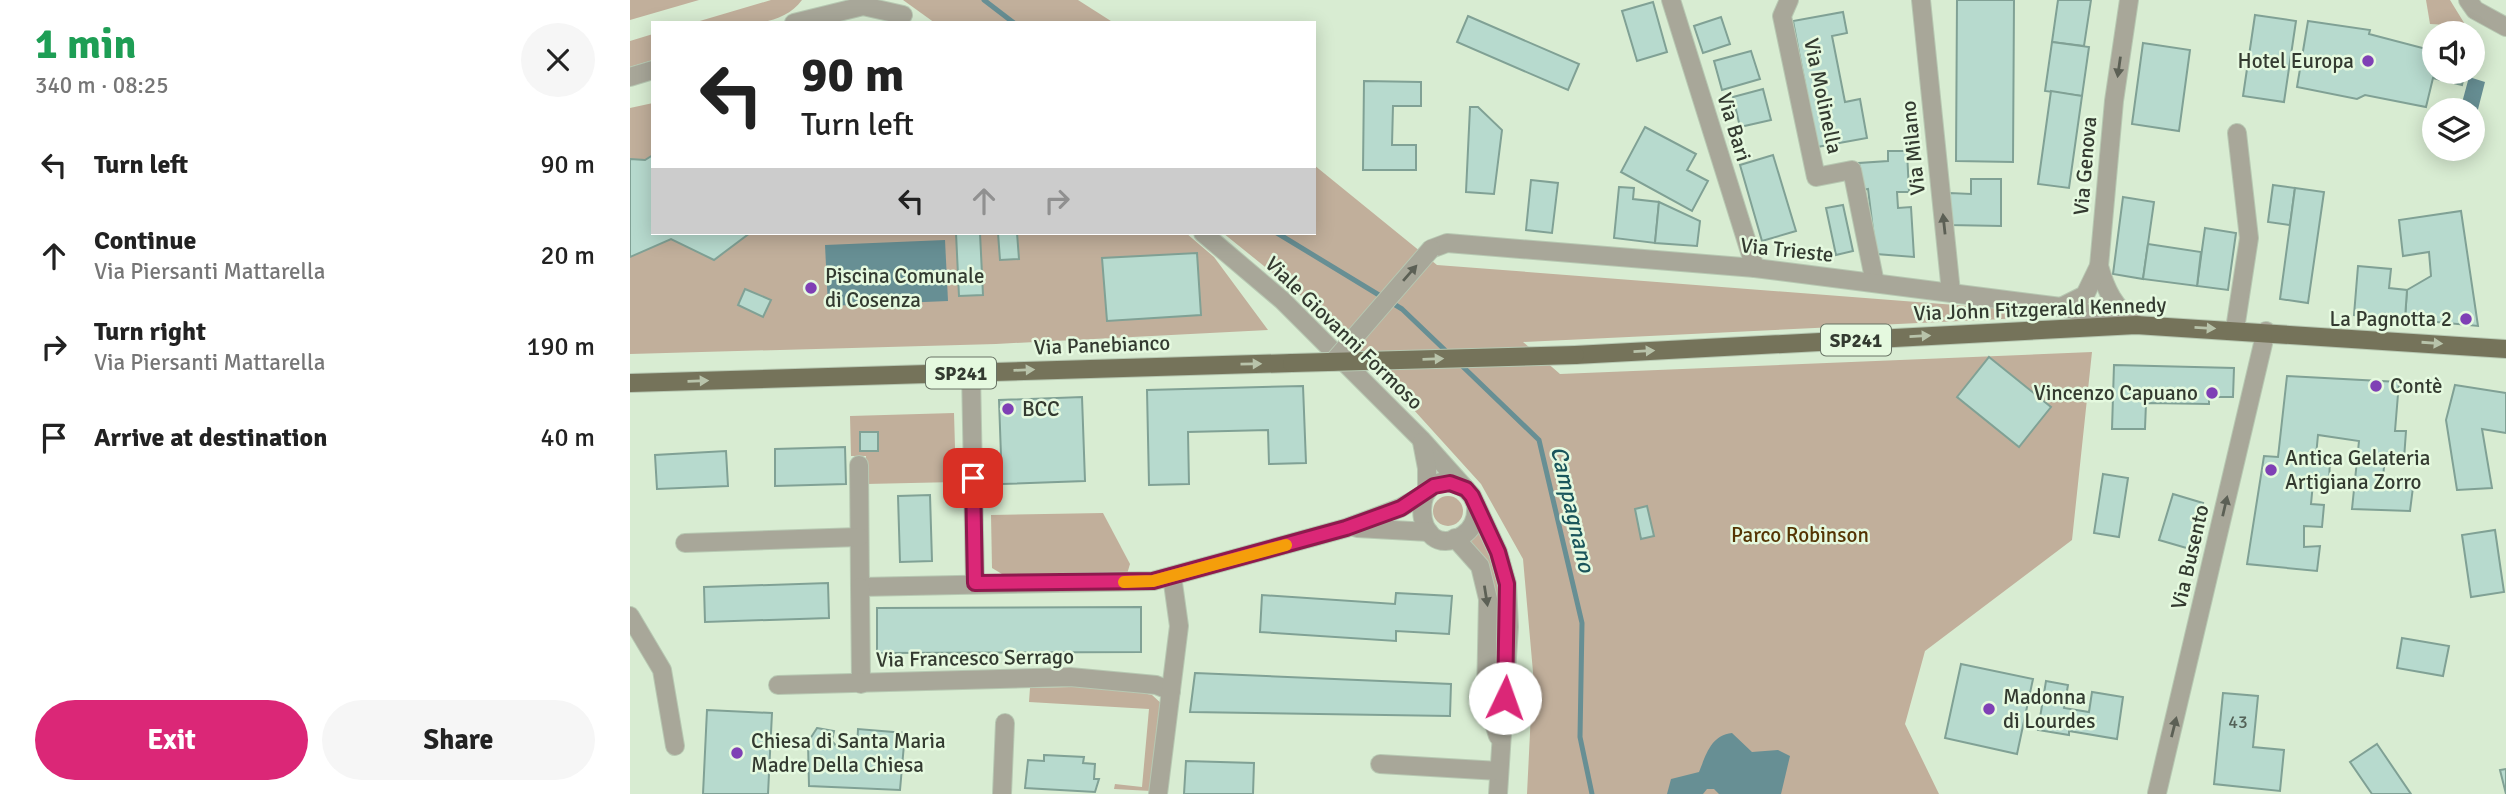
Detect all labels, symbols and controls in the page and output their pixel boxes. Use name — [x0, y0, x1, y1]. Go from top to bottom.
text: 1 min — [35, 19, 136, 70]
map controls — [2422, 21, 2485, 161]
button: sound — [2422, 21, 2485, 84]
button: close — [521, 23, 595, 97]
street label: Via Molinella — [1798, 36, 1848, 156]
text: 90 m — [801, 45, 904, 105]
place label: Hotel Europa — [2238, 48, 2354, 74]
icon: left — [686, 49, 777, 140]
marker: Hotel Europa — [2360, 53, 2376, 69]
one-way arrow — [2113, 57, 2124, 79]
text: 340 m · 08:25 — [35, 71, 169, 100]
street label: Via Bari — [1711, 90, 1757, 164]
button: layers — [2422, 98, 2485, 161]
street label: Via Milano — [1895, 99, 1931, 197]
text: Turn left — [801, 105, 914, 144]
street label: Via Genova — [2068, 115, 2102, 217]
icon: left — [35, 146, 73, 184]
text: Turn left — [94, 149, 188, 181]
text: 90 m — [540, 149, 595, 181]
icon: left — [892, 182, 930, 220]
icon: ahead — [965, 182, 1003, 220]
icon: right — [1038, 182, 1076, 220]
one-way arrow — [1938, 213, 1949, 235]
text: Continue — [94, 225, 196, 257]
street label: Via Trieste — [1739, 232, 1835, 268]
icon: ahead — [35, 237, 73, 275]
text: 20 m — [540, 240, 595, 272]
street label: Viale Giovanni Formoso — [1260, 251, 1428, 415]
text: Via Piersanti Mattarella — [94, 257, 325, 286]
place label: Piscina Comunale di Cosenza — [825, 263, 985, 313]
one-way arrow — [1402, 264, 1418, 282]
marker: Piscina Comunale di Cosenza — [803, 280, 819, 296]
street label: Via John Fitzgerald Kennedy — [1913, 292, 2167, 326]
place label: La Pagnotta 2 — [2329, 306, 2452, 332]
marker: La Pagnotta 2 — [2458, 311, 2474, 327]
text: Turn right — [94, 316, 206, 348]
one-way arrow — [2194, 323, 2216, 334]
road number: SP241 — [1821, 324, 1891, 356]
icon: right — [35, 328, 73, 366]
street label: Via Panebianco — [1033, 330, 1171, 360]
one-way arrow — [1909, 330, 1931, 341]
text: 190 m — [526, 331, 595, 363]
one-way arrow — [2421, 338, 2443, 349]
one-way arrow — [1633, 345, 1655, 356]
text: Via Piersanti Mattarella — [94, 348, 325, 377]
one-way arrow — [1423, 353, 1445, 364]
road number: SP241 — [926, 358, 996, 388]
one-way arrow — [1240, 358, 1262, 369]
one-way arrow — [1013, 365, 1035, 376]
place label: Contè — [2390, 373, 2443, 399]
one-way arrow — [687, 376, 709, 387]
marker: Contè — [2368, 378, 2384, 394]
place label: Vincenzo Capuano — [2034, 380, 2198, 406]
marker: Vincenzo Capuano — [2204, 385, 2220, 401]
place label: BCC — [1022, 396, 1060, 422]
marker: BCC — [1000, 401, 1016, 417]
icon: arrive — [35, 419, 73, 457]
text: Arrive at destination — [94, 422, 327, 454]
text: 40 m — [540, 422, 595, 454]
water label: Campagnano — [1544, 443, 1601, 576]
place label: Antica Gelateria Artigiana Zorro — [2285, 445, 2430, 495]
pin — [943, 448, 1003, 508]
icon: arrive — [954, 459, 992, 497]
marker: Antica Gelateria Artigiana Zorro — [2263, 462, 2279, 478]
one-way arrow — [2220, 494, 2231, 516]
street label: Via Busento — [2165, 502, 2215, 612]
park label: Parco Robinson — [1731, 522, 1869, 548]
one-way arrow — [1481, 585, 1492, 607]
street label: Via Francesco Serrago — [876, 643, 1074, 673]
position arrow — [1468, 661, 1542, 735]
place label: Madonna di Lourdes — [2003, 684, 2096, 734]
button: Exit — [35, 700, 308, 780]
button: Share — [322, 700, 595, 780]
marker: Madonna di Lourdes — [1981, 701, 1997, 717]
house number: 43 — [2228, 711, 2248, 733]
one-way arrow — [2169, 716, 2180, 738]
place label: Chiesa di Santa Maria Madre Della Chiesa — [751, 728, 946, 778]
marker: Chiesa di Santa Maria Madre Della Chiesa — [729, 745, 745, 761]

